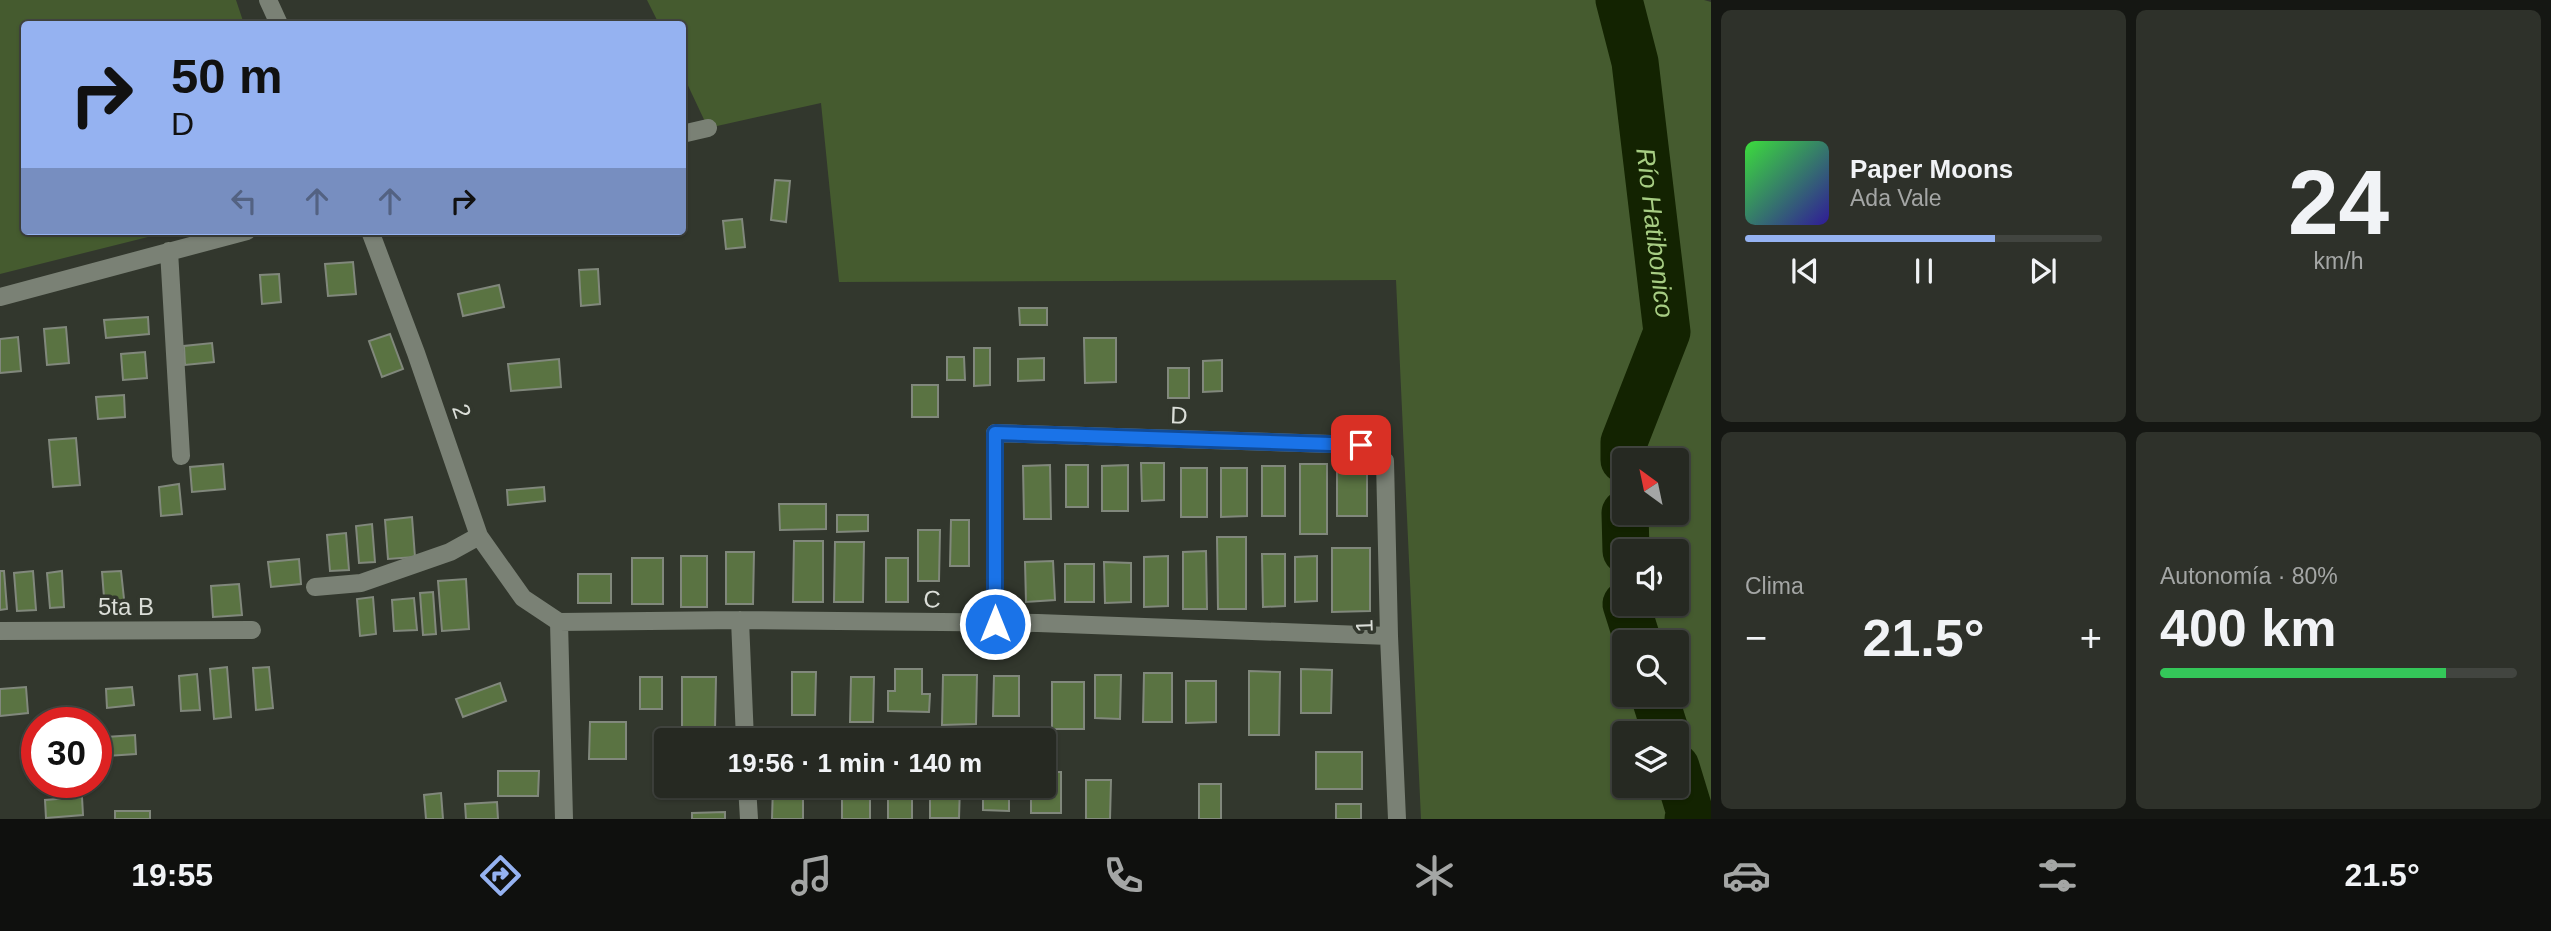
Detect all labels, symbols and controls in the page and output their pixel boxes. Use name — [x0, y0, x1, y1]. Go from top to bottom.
icon: right — [56, 49, 147, 140]
text: 50 m — [171, 49, 283, 103]
text: D — [171, 106, 194, 142]
water label: Río Hatibonico — [1630, 146, 1680, 319]
text: 24 — [2288, 152, 2389, 253]
text: Paper Moons — [1850, 154, 2013, 184]
icon: left — [225, 182, 263, 220]
icon: ahead — [298, 182, 336, 220]
icon: ahead — [371, 182, 409, 220]
icon: right — [444, 182, 482, 220]
text: Ada Vale — [1850, 185, 1942, 211]
text: km/h — [2314, 248, 2363, 274]
icon: previous — [1786, 252, 1824, 290]
icon: pause — [1905, 252, 1943, 290]
icon: next — [2024, 252, 2062, 290]
street label: 2 — [447, 400, 477, 422]
street label: D — [1170, 401, 1188, 429]
pin — [1331, 415, 1391, 475]
icon: arrive — [1342, 426, 1380, 464]
north arrow — [1612, 448, 1689, 525]
map controls — [1612, 448, 1689, 798]
button: sound — [1612, 539, 1689, 616]
text: Autonomía · 80% — [2160, 563, 2338, 589]
text: Clima — [1745, 573, 1804, 599]
street label: C — [923, 585, 941, 613]
position arrow — [958, 587, 1032, 661]
street label: 5ta B — [98, 593, 154, 620]
text: 400 km — [2160, 599, 2336, 657]
text: 21.5° — [1862, 609, 1985, 667]
text: − — [1745, 617, 1767, 659]
text: + — [2080, 617, 2102, 659]
street label: 1 — [1350, 619, 1378, 633]
button: search — [1612, 630, 1689, 707]
speed limit sign: 30 — [21, 707, 112, 798]
button: layers — [1612, 721, 1689, 798]
text: 19:56 · 1 min · 140 m — [728, 748, 982, 778]
icon: directions — [476, 851, 525, 900]
icon: music — [787, 851, 836, 900]
icon: phone — [1099, 851, 1148, 900]
icon: climate — [1410, 851, 1459, 900]
icon: car — [1722, 851, 1771, 900]
icon: filters — [2033, 851, 2082, 900]
text: 19:55 — [131, 857, 213, 893]
text: 21.5° — [2345, 857, 2420, 893]

